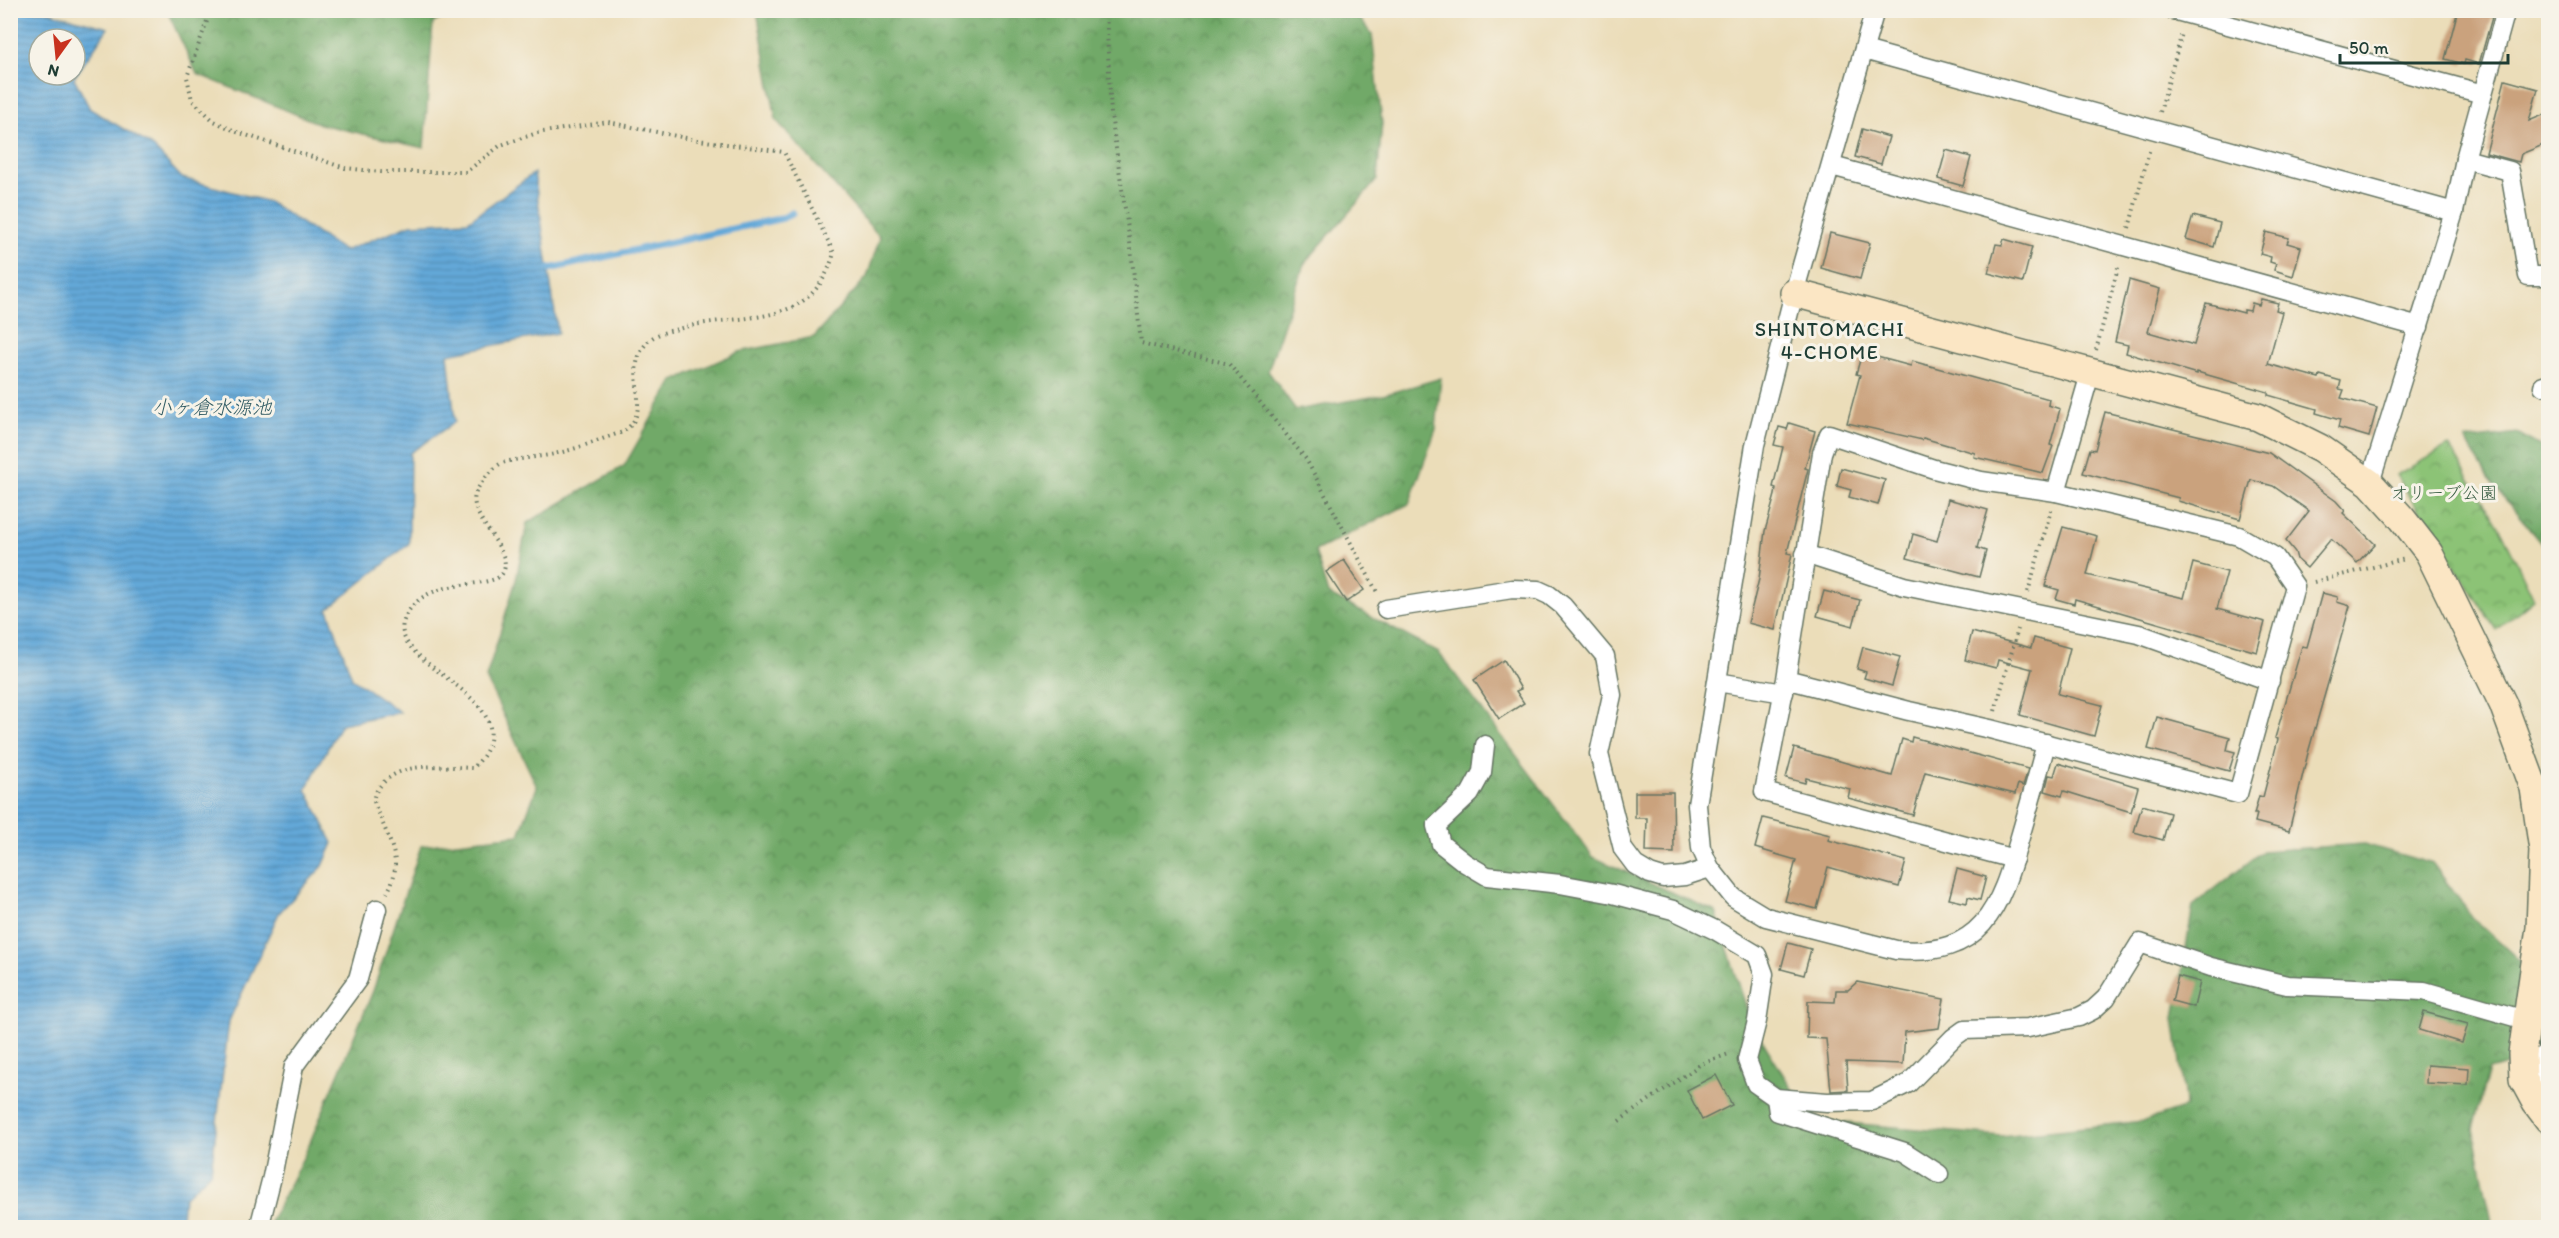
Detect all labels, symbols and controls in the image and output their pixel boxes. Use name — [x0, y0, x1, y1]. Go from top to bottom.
north arrow — [27, 27, 87, 87]
scale bar — [2340, 27, 2508, 65]
text: 50 m — [2349, 37, 2389, 59]
text: N — [46, 60, 61, 82]
district label: SHINTOMACHI 4-CHOME — [1755, 317, 1905, 364]
water label: 小ヶ倉水源池 — [152, 395, 273, 419]
park label: オリーブ公園 — [2390, 482, 2498, 504]

